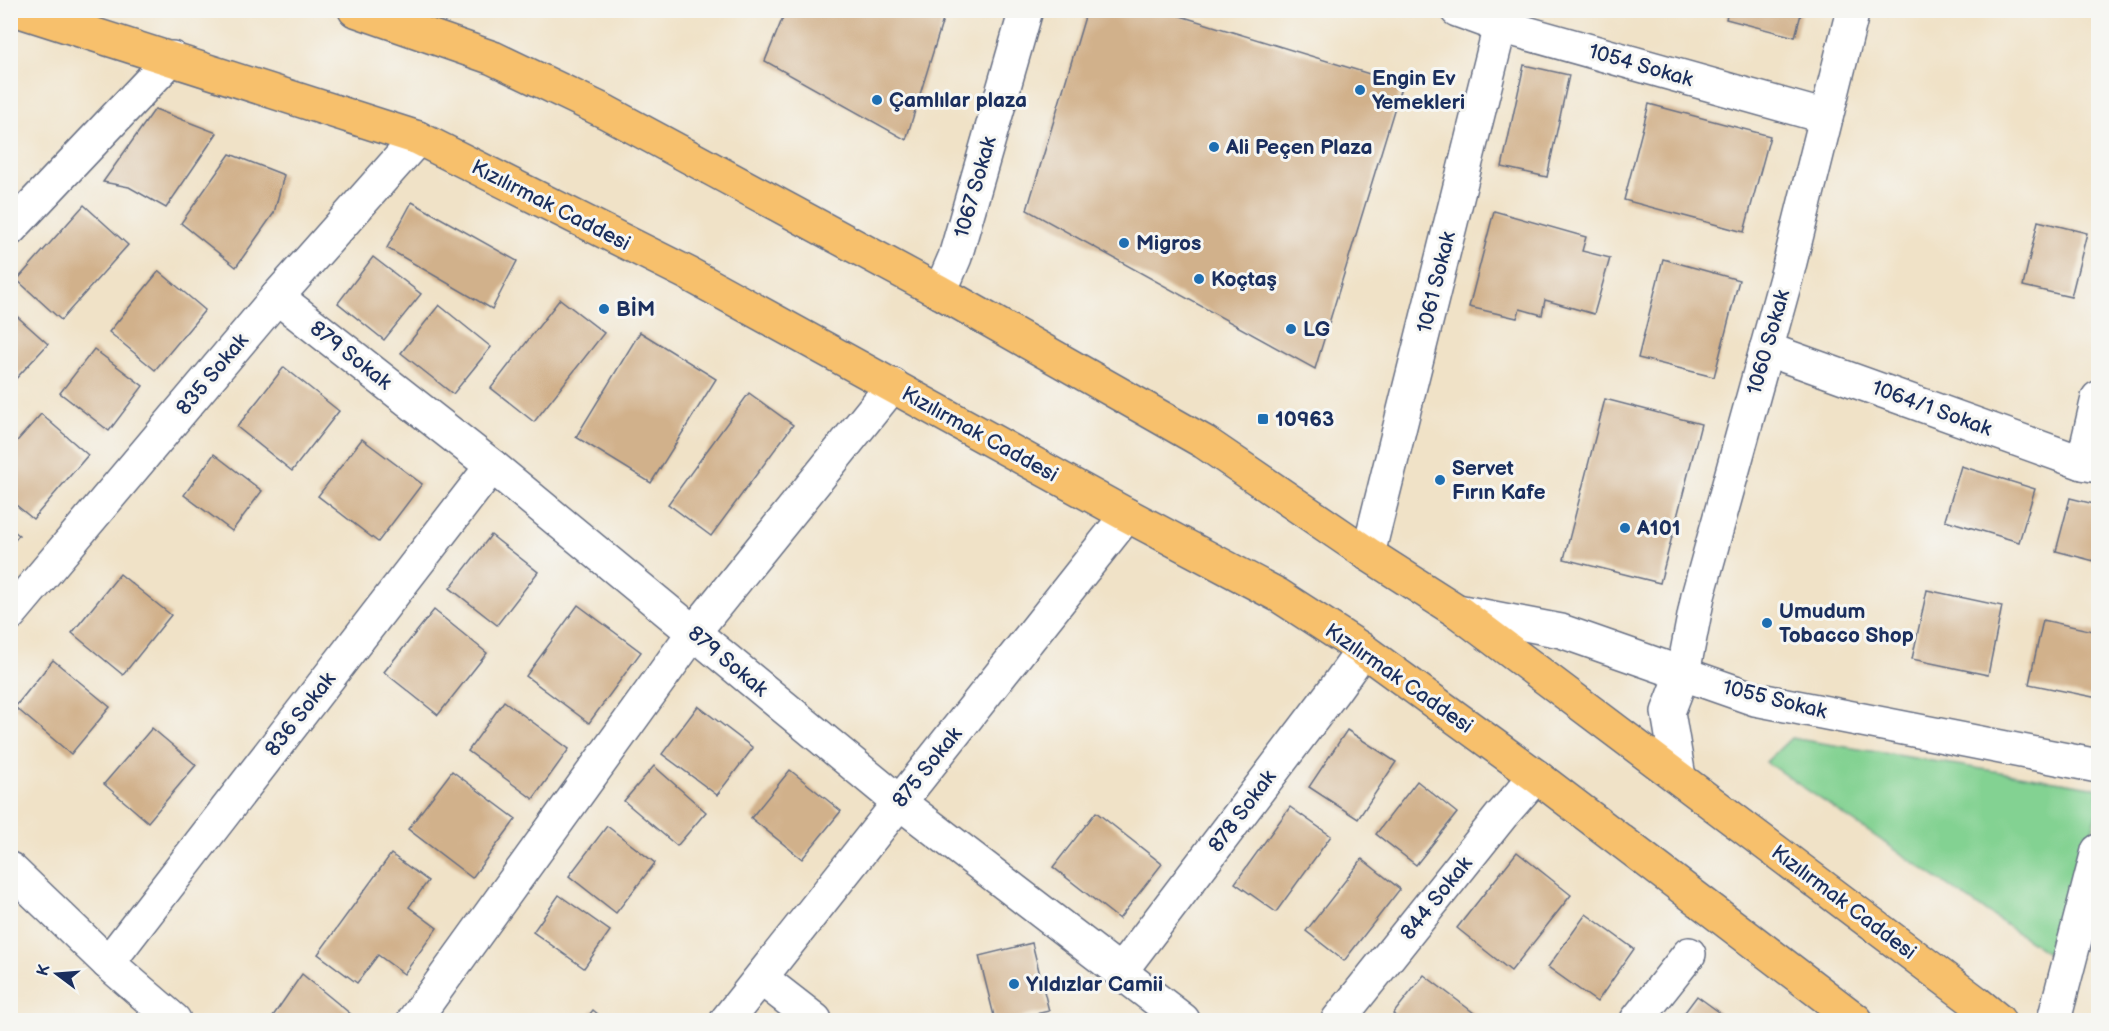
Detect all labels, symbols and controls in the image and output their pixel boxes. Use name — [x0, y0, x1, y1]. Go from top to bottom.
street label: 1054 Sokak — [1586, 39, 1697, 92]
place label: Engin Ev Yemekleri — [1372, 66, 1465, 115]
marker: Engin Ev Yemekleri — [1353, 83, 1367, 97]
place label: Çamlılar plaza — [889, 88, 1027, 113]
marker: Çamlılar plaza — [870, 93, 884, 107]
street label: 1067 Sokak — [949, 133, 1002, 241]
place label: Ali Peçen Plaza — [1225, 135, 1373, 160]
marker: Ali Peçen Plaza — [1207, 140, 1221, 154]
street label: Kızılırmak Caddesi — [467, 155, 634, 256]
street label: 1061 Sokak — [1412, 228, 1461, 335]
place label: Migros — [1136, 231, 1201, 256]
marker: Migros — [1117, 236, 1131, 250]
place label: Koçtaş — [1211, 267, 1277, 292]
marker: Koçtaş — [1192, 272, 1206, 286]
street label: 1060 Sokak — [1742, 286, 1796, 397]
place label: BİM — [616, 296, 655, 322]
marker: BİM — [597, 302, 611, 316]
street label: 879 Sokak — [305, 316, 397, 395]
place label: LG — [1303, 317, 1330, 342]
marker: LG — [1284, 322, 1298, 336]
street label: 835 Sokak — [171, 328, 254, 420]
street label: 1064/1 Sokak — [1868, 375, 1996, 442]
street label: Kızılırmak Caddesi — [897, 381, 1062, 488]
place label: 10963 — [1275, 407, 1334, 432]
marker: 10963 — [1256, 412, 1270, 426]
place label: Servet Fırın Kafe — [1452, 456, 1546, 505]
marker: Servet Fırın Kafe — [1433, 473, 1447, 487]
place label: A101 — [1636, 516, 1681, 541]
marker: A101 — [1618, 521, 1632, 535]
place label: Umudum Tobacco Shop — [1779, 599, 1914, 648]
marker: Umudum Tobacco Shop — [1760, 616, 1774, 630]
street label: Kızılırmak Caddesi — [1320, 618, 1477, 739]
street label: 879 Sokak — [683, 621, 773, 702]
street label: 836 Sokak — [260, 667, 341, 761]
street label: 1055 Sokak — [1720, 674, 1830, 725]
street label: 875 Sokak — [887, 721, 968, 813]
street label: 878 Sokak — [1203, 765, 1282, 857]
street label: Kızılırmak Caddesi — [1766, 840, 1921, 965]
street label: 844 Sokak — [1395, 851, 1478, 945]
north arrow — [27, 944, 87, 1004]
text: K — [33, 962, 55, 978]
place label: Yıldızlar Camii — [1026, 972, 1163, 997]
marker: Yıldızlar Camii — [1007, 977, 1021, 991]

